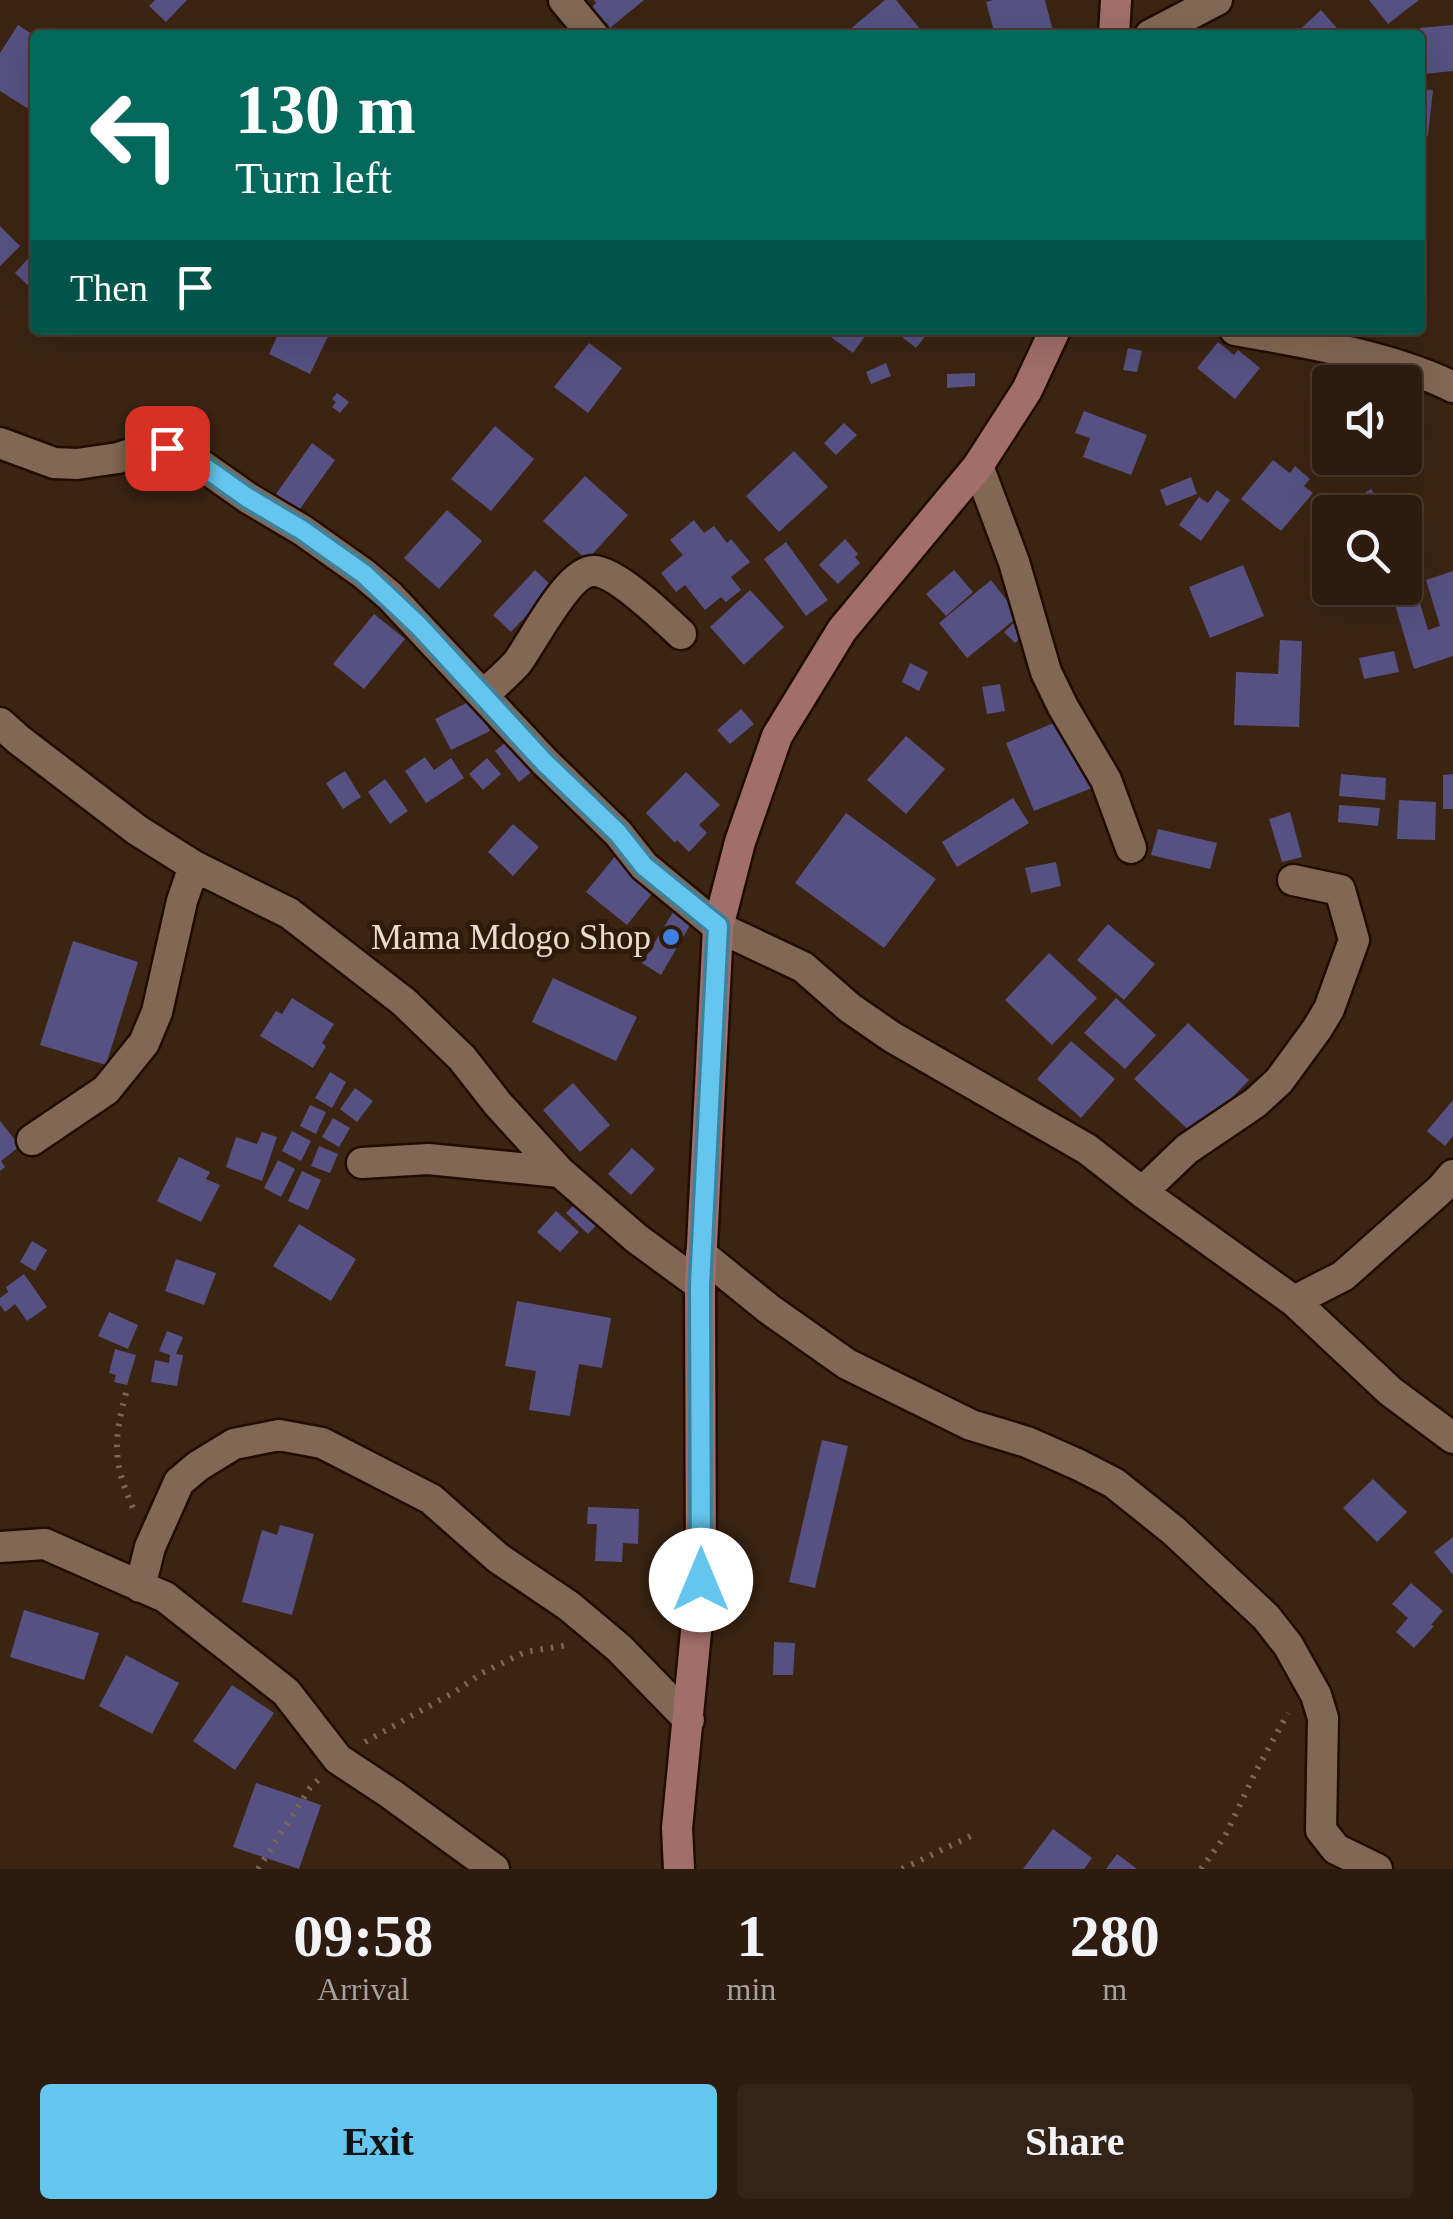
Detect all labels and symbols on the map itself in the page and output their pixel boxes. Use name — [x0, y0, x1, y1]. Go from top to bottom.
pin — [125, 406, 210, 491]
place label: Mama Mdogo Shop — [371, 918, 651, 957]
marker: Mama Mdogo Shop — [660, 926, 682, 948]
position arrow — [649, 1528, 753, 1632]

